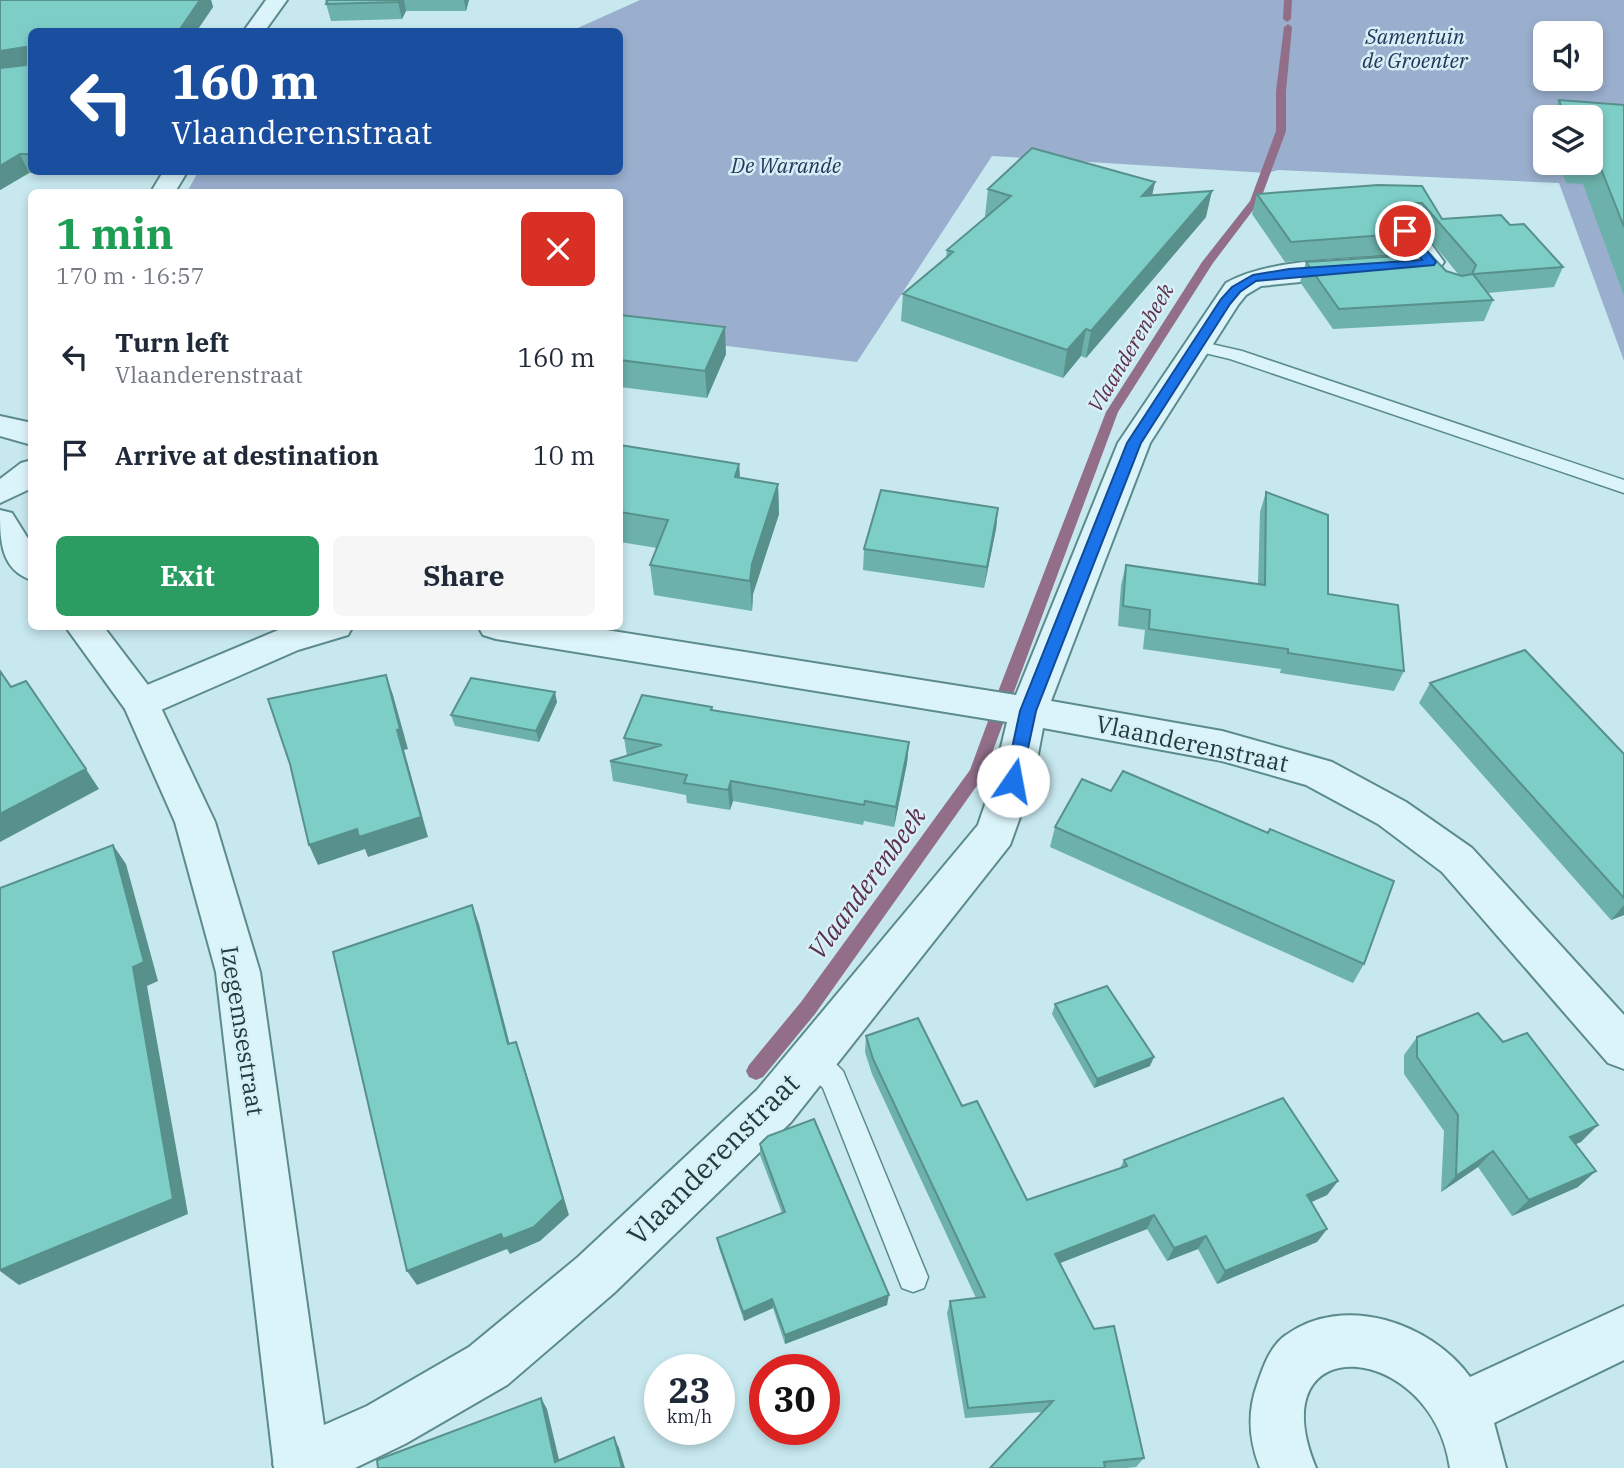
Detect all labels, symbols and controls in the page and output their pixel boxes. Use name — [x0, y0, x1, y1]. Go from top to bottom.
map controls — [1533, 21, 1603, 175]
button: sound — [1533, 21, 1603, 91]
park label: Samentuin de Groenter — [1362, 22, 1469, 74]
text: 160 m — [171, 49, 318, 112]
icon: left — [56, 56, 147, 147]
button: layers — [1533, 105, 1603, 175]
text: Vlaanderenstraat — [171, 111, 432, 153]
park label: De Warande — [730, 151, 842, 179]
pin — [1375, 201, 1435, 261]
text: 1 min — [56, 206, 174, 261]
button: close — [521, 212, 595, 286]
icon: arrive — [1386, 212, 1424, 250]
text: 170 m · 16:57 — [56, 260, 205, 290]
water label: Vlaanderenbeek — [1081, 277, 1180, 417]
text: Turn left — [115, 325, 229, 359]
icon: left — [56, 338, 94, 376]
text: 160 m — [517, 340, 595, 374]
text: Vlaanderenstraat — [115, 359, 303, 389]
icon: arrive — [56, 436, 94, 474]
text: Arrive at destination — [115, 438, 379, 472]
text: 10 m — [533, 438, 595, 472]
button: Exit — [56, 536, 319, 616]
button: Share — [333, 536, 595, 616]
street label: Vlaanderenstraat — [1093, 707, 1291, 779]
position arrow — [976, 744, 1050, 818]
water label: Vlaanderenbeek — [800, 799, 933, 965]
street label: Izegemsestraat — [214, 944, 272, 1118]
street label: Vlaanderenstraat — [619, 1065, 807, 1253]
speed limit sign: 30 — [749, 1354, 840, 1445]
text: 23 — [668, 1367, 711, 1413]
text: km/h — [667, 1405, 712, 1428]

